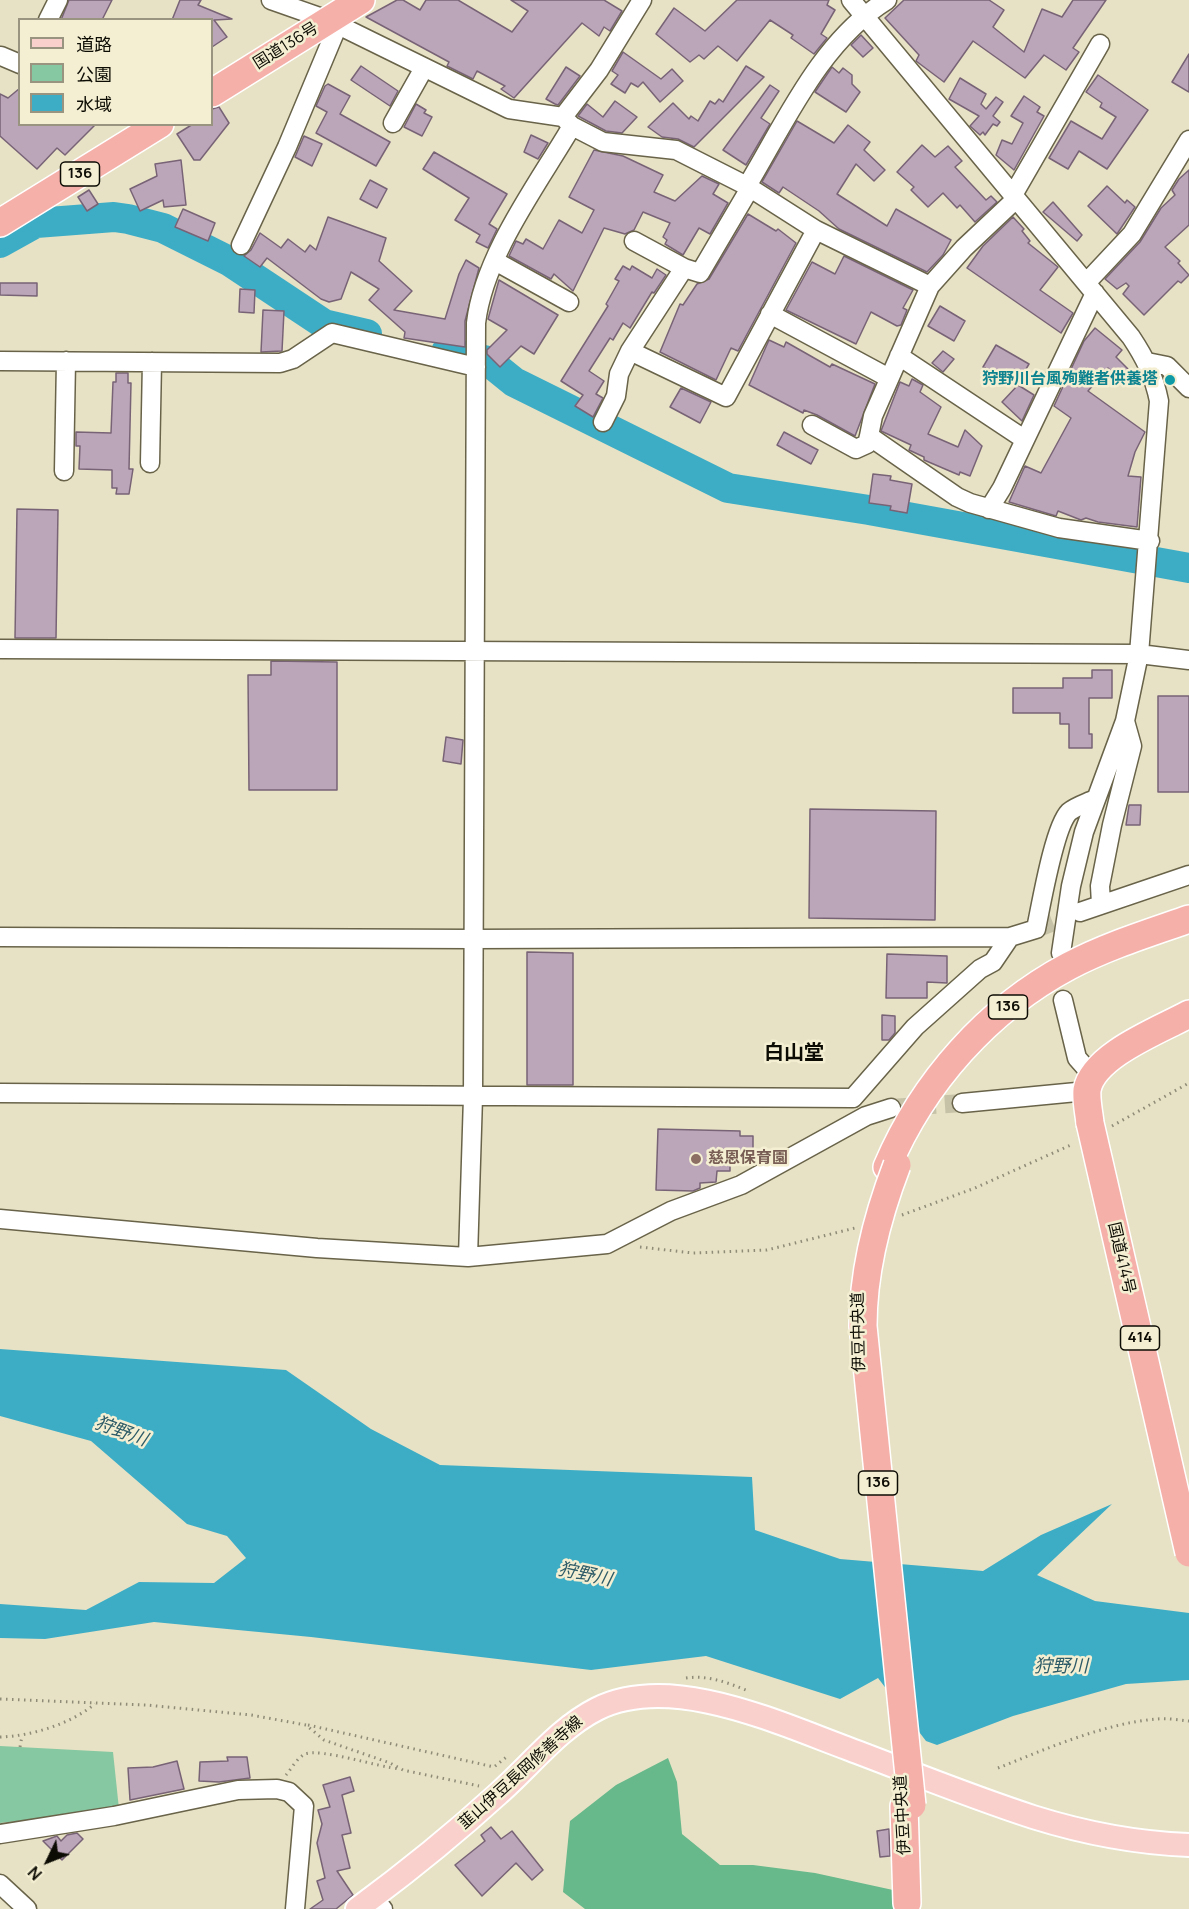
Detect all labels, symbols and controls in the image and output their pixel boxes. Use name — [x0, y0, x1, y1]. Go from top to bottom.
legend — [18, 18, 213, 126]
street label: 国道136号 — [250, 19, 322, 73]
text: 道路 — [76, 32, 112, 56]
text: 公園 — [76, 62, 112, 86]
text: 水域 — [76, 92, 112, 116]
road number: 136 — [60, 162, 100, 186]
place label: 狩野川台風殉難者供養塔 — [982, 370, 1158, 390]
marker: 狩野川台風殉難者供養塔 — [1163, 373, 1177, 387]
road number: 136 — [988, 995, 1028, 1019]
district label: 白山堂 — [764, 1041, 824, 1065]
place label: 慈恩保育園 — [708, 1149, 788, 1169]
marker: 慈恩保育園 — [689, 1152, 703, 1166]
street label: 国道414号 — [1103, 1220, 1139, 1296]
street label: 伊豆中央道 — [849, 1292, 869, 1372]
road number: 414 — [1120, 1326, 1160, 1350]
water label: 狩野川 — [92, 1413, 150, 1451]
road number: 136 — [858, 1471, 898, 1495]
water label: 狩野川 — [556, 1559, 614, 1591]
water label: 狩野川 — [1034, 1656, 1088, 1678]
street label: 韮山伊豆長岡修善寺線 — [455, 1712, 587, 1834]
street label: 伊豆中央道 — [891, 1775, 915, 1855]
north arrow — [18, 1831, 78, 1891]
text: N — [23, 1862, 47, 1885]

